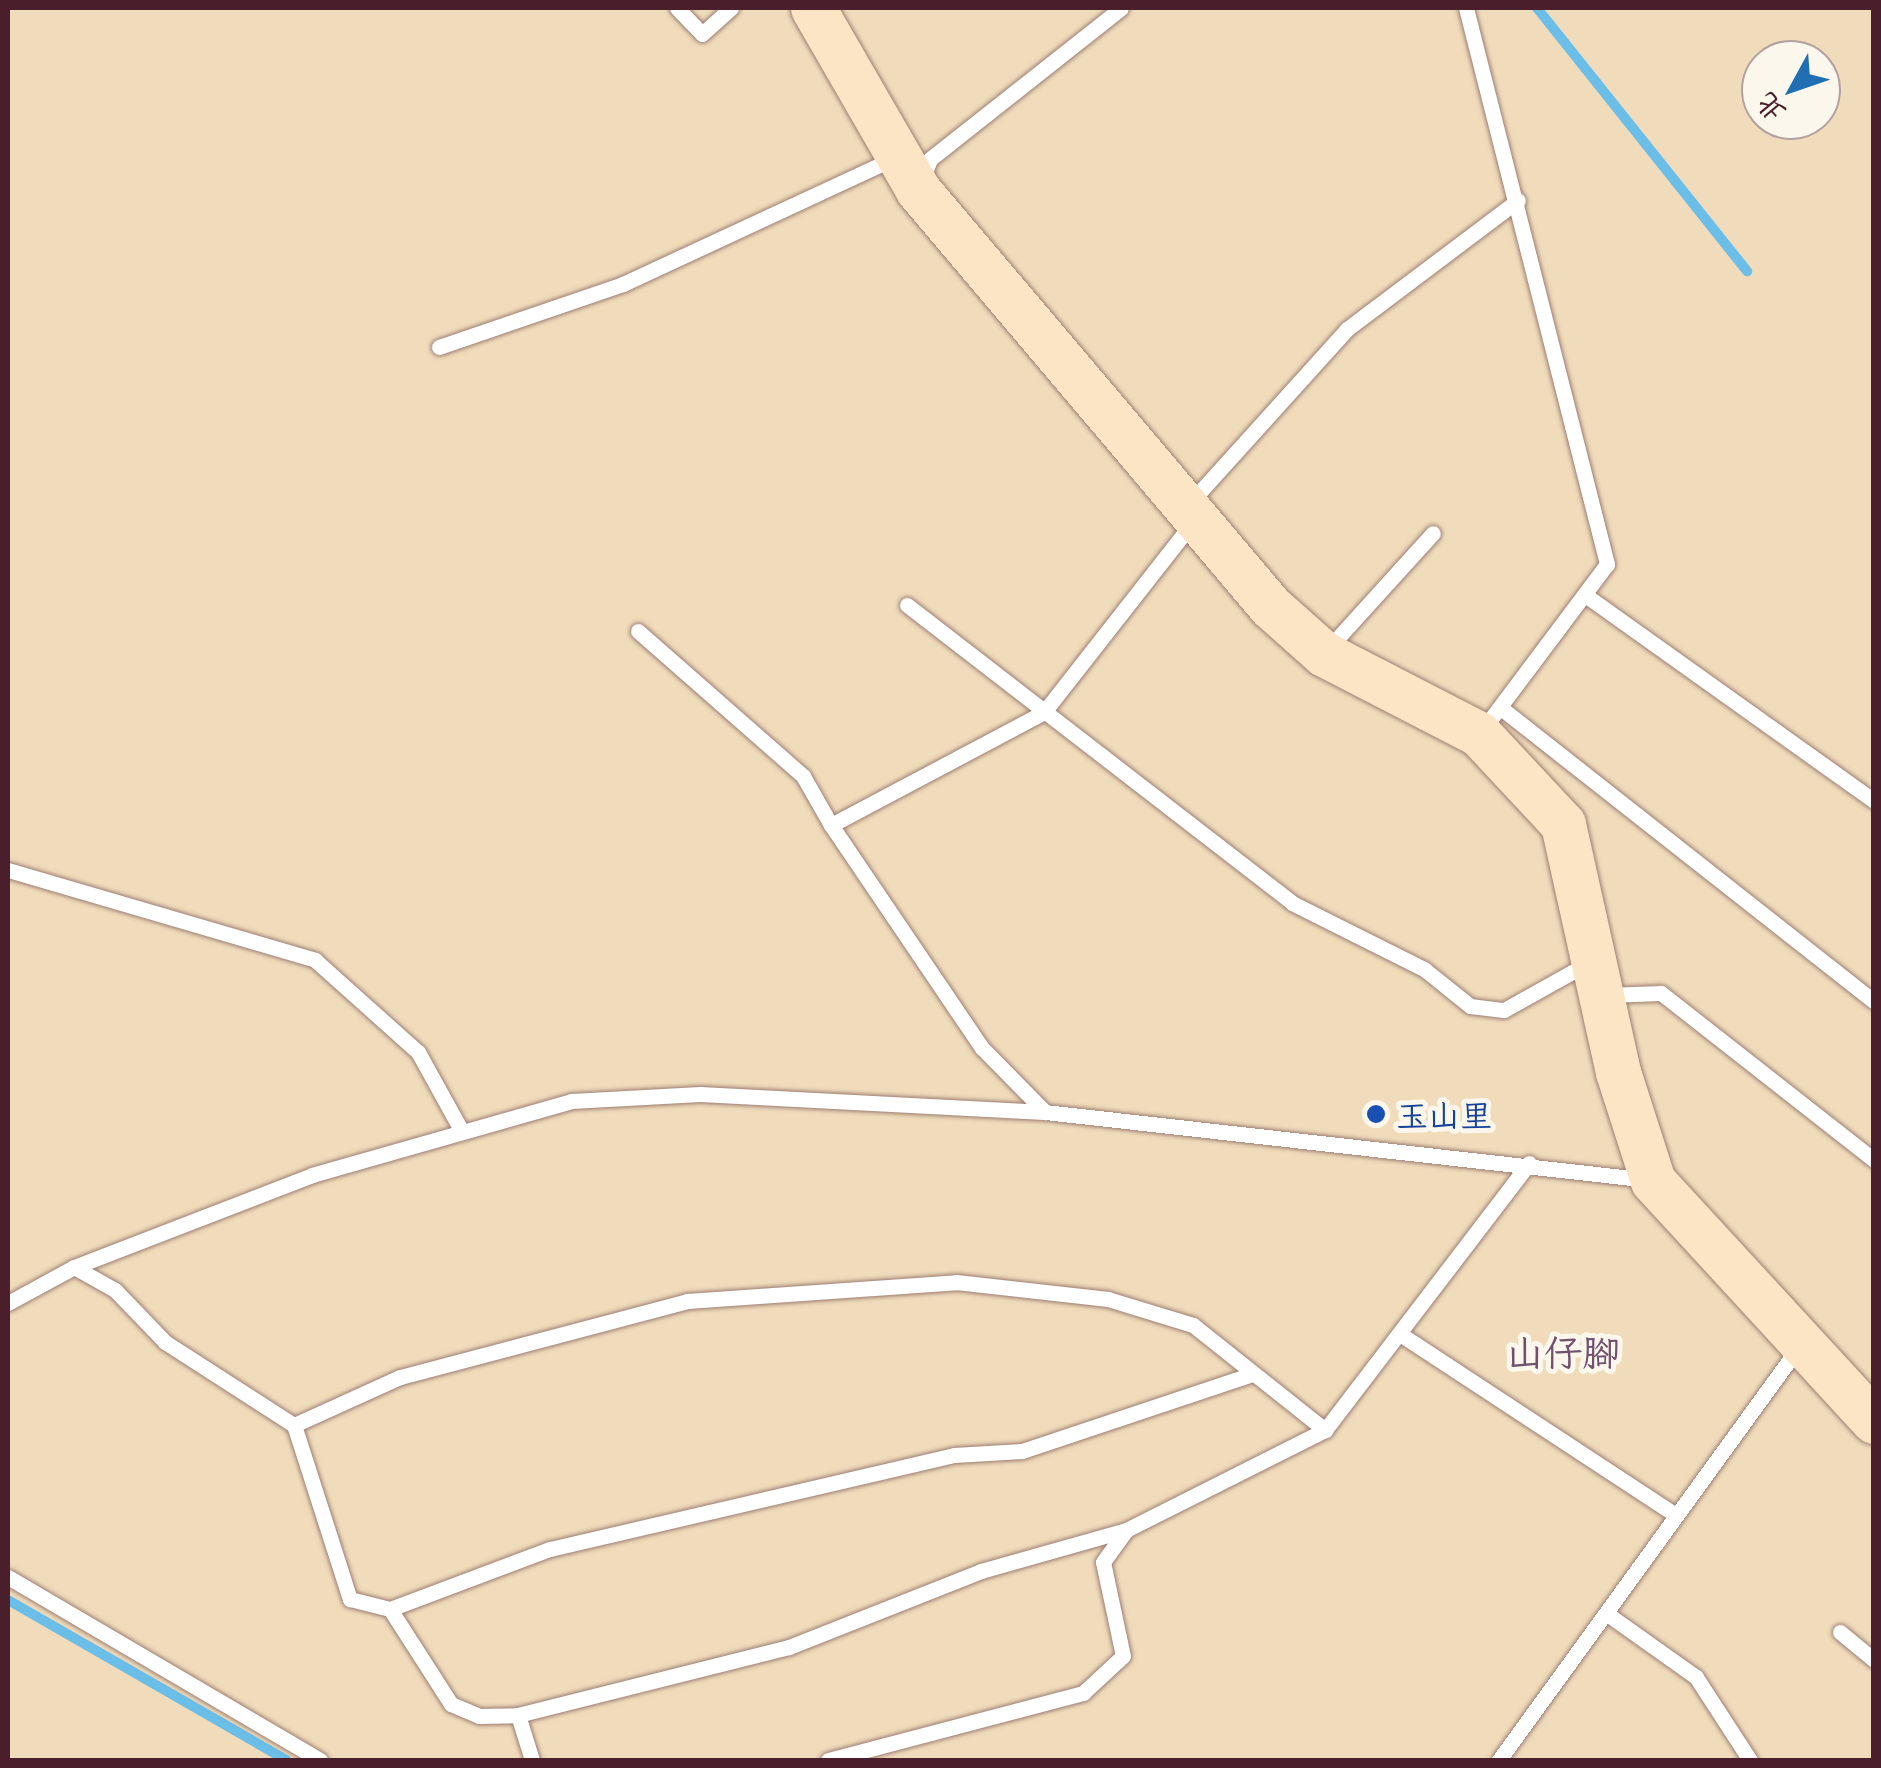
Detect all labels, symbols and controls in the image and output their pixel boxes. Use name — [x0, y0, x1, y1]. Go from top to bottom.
north arrow — [1741, 40, 1841, 140]
text: 北 — [1744, 84, 1795, 133]
place label: 玉山里 — [1396, 1095, 1492, 1133]
marker: 玉山里 — [1365, 1103, 1387, 1125]
district label: 山仔腳 — [1506, 1328, 1620, 1374]

